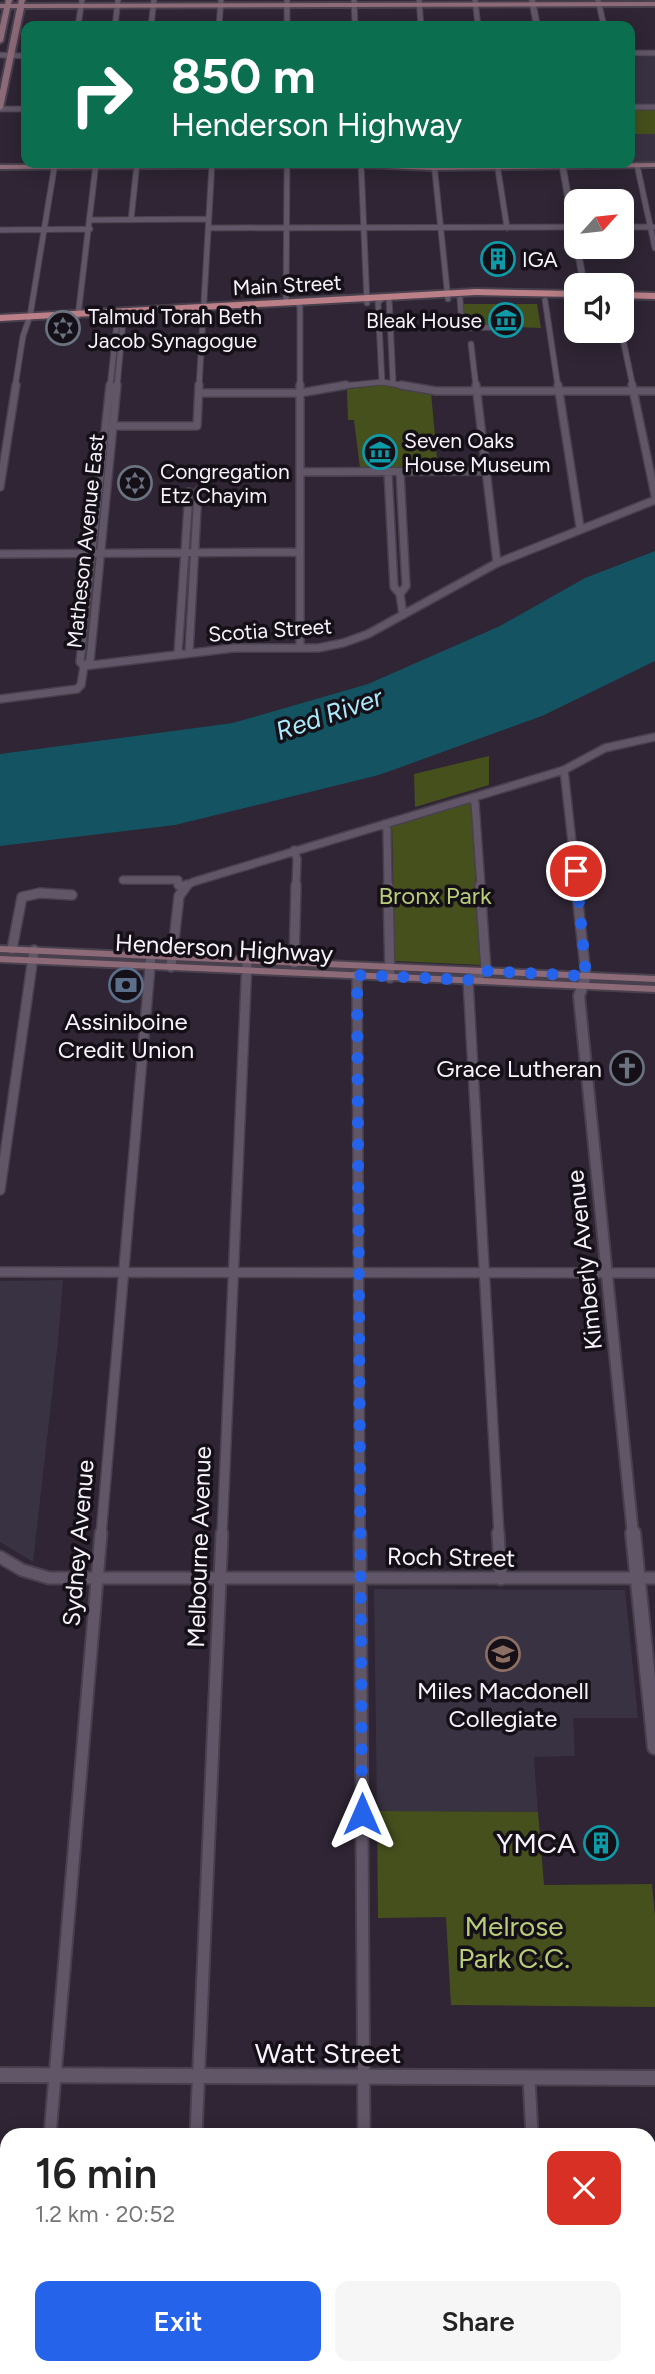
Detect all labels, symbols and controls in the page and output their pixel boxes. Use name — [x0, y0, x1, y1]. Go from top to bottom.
text: 850 m — [171, 46, 316, 105]
icon: right — [56, 49, 147, 140]
text: Henderson Highway — [171, 106, 462, 144]
north arrow — [564, 189, 634, 259]
map controls — [564, 189, 634, 343]
building icon: IGA — [479, 240, 517, 278]
place label: IGA — [522, 247, 558, 272]
street label: Main Street — [232, 270, 342, 300]
button: sound — [564, 273, 634, 343]
museum icon: Bleak House — [487, 301, 525, 339]
place label: Talmud Torah Beth Jacob Synagogue — [88, 304, 262, 353]
place label: Bleak House — [366, 308, 482, 333]
synagogue icon: Talmud Torah Beth Jacob Synagogue — [44, 309, 82, 347]
place label: Seven Oaks House Museum — [404, 428, 550, 477]
street label: Matheson Avenue East — [61, 432, 109, 649]
museum icon: Seven Oaks House Museum — [361, 433, 399, 471]
place label: Congregation Etz Chayim — [160, 459, 290, 508]
synagogue icon: Congregation Etz Chayim — [116, 464, 154, 502]
street label: Scotia Street — [207, 613, 333, 647]
water label: Red River — [271, 680, 388, 747]
pin — [546, 841, 606, 901]
icon: arrive — [557, 852, 595, 890]
park label: Bronx Park — [378, 881, 492, 910]
street label: Henderson Highway — [114, 928, 334, 968]
bank icon: Assiniboine Credit Union — [107, 966, 145, 1004]
place label: Assiniboine Credit Union — [58, 1007, 194, 1064]
church icon: Grace Lutheran — [608, 1049, 646, 1087]
place label: Grace Lutheran — [436, 1054, 602, 1083]
street label: Kimberly Avenue — [560, 1169, 608, 1351]
street label: Melbourne Avenue — [181, 1446, 217, 1648]
street label: Sydney Avenue — [56, 1459, 100, 1627]
street label: Roch Street — [387, 1541, 515, 1573]
school or university icon: Miles Macdonell Collegiate — [484, 1635, 522, 1673]
place label: Miles Macdonell Collegiate — [417, 1676, 589, 1733]
position arrow — [325, 1777, 399, 1851]
building icon: YMCA — [582, 1824, 620, 1862]
place label: YMCA — [496, 1826, 576, 1860]
park label: Melrose Park C.C. — [458, 1909, 570, 1975]
street label: Watt Street — [255, 2036, 401, 2070]
text: 16 min — [35, 2148, 157, 2199]
button: close — [547, 2151, 621, 2225]
text: 1.2 km · 20:52 — [35, 2200, 175, 2228]
button: Exit — [35, 2281, 321, 2361]
button: Share — [335, 2281, 621, 2361]

